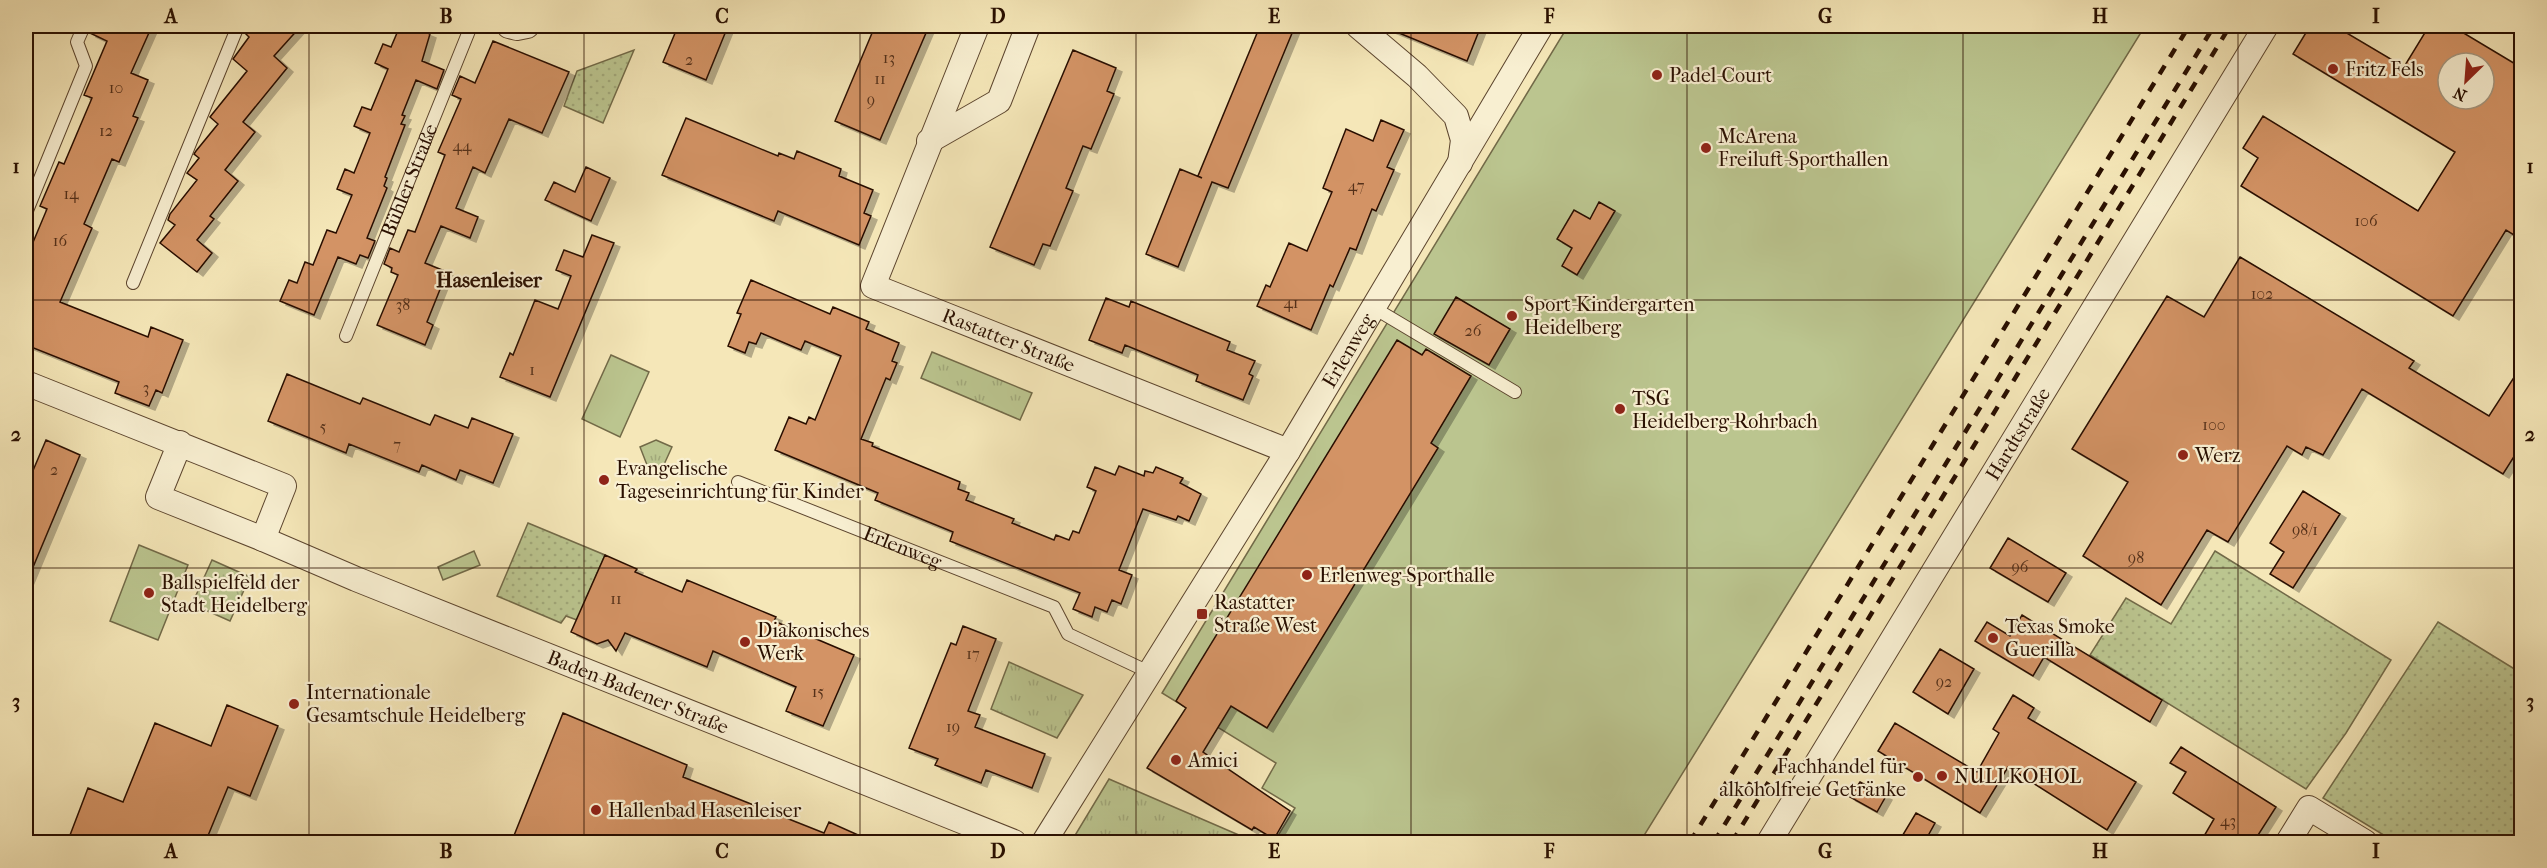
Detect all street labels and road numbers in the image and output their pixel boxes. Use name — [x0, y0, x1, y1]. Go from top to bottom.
street label: Bühler Straße — [376, 120, 442, 240]
street label: Rastatter Straße — [939, 304, 1078, 377]
street label: Erlenweg — [1317, 309, 1379, 392]
street label: Hardtstraße — [1981, 383, 2055, 485]
street label: Erlenweg — [860, 522, 945, 573]
street label: Baden-Badener Straße — [544, 646, 732, 739]

